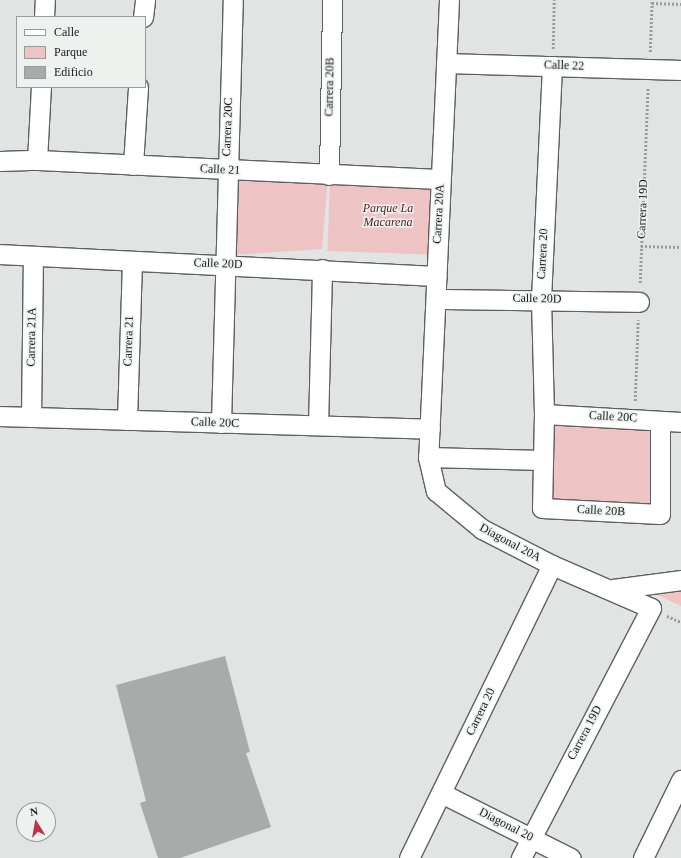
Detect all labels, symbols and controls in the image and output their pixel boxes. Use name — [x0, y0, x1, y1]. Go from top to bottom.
legend — [16, 16, 146, 88]
text: Calle — [54, 25, 79, 39]
text: Parque — [54, 45, 87, 59]
street label: Carrera 20B — [322, 57, 338, 117]
street label: Calle 22 — [544, 58, 584, 74]
text: Edificio — [54, 65, 93, 79]
street label: Carrera 20C — [220, 97, 236, 157]
street label: Calle 21 — [199, 162, 241, 178]
street label: Carrera 19D — [635, 179, 651, 239]
street label: Carrera 20A — [430, 184, 448, 244]
park label: Parque La Macarena — [363, 202, 413, 230]
street label: Carrera 20 — [534, 228, 552, 280]
street label: Calle 20D — [193, 256, 243, 272]
street label: Calle 20D — [512, 291, 562, 307]
street label: Carrera 21A — [24, 307, 40, 367]
street label: Carrera 21 — [121, 315, 137, 367]
street label: Calle 20C — [588, 409, 638, 425]
street label: Calle 20C — [191, 415, 239, 431]
street label: Calle 20B — [576, 503, 626, 519]
street label: Diagonal 20A — [477, 521, 543, 565]
street label: Carrera 20 — [463, 686, 499, 738]
street label: Carrera 19D — [565, 703, 605, 763]
north arrow — [16, 802, 56, 842]
text: N — [29, 805, 39, 818]
street label: Diagonal 20 — [476, 805, 536, 845]

